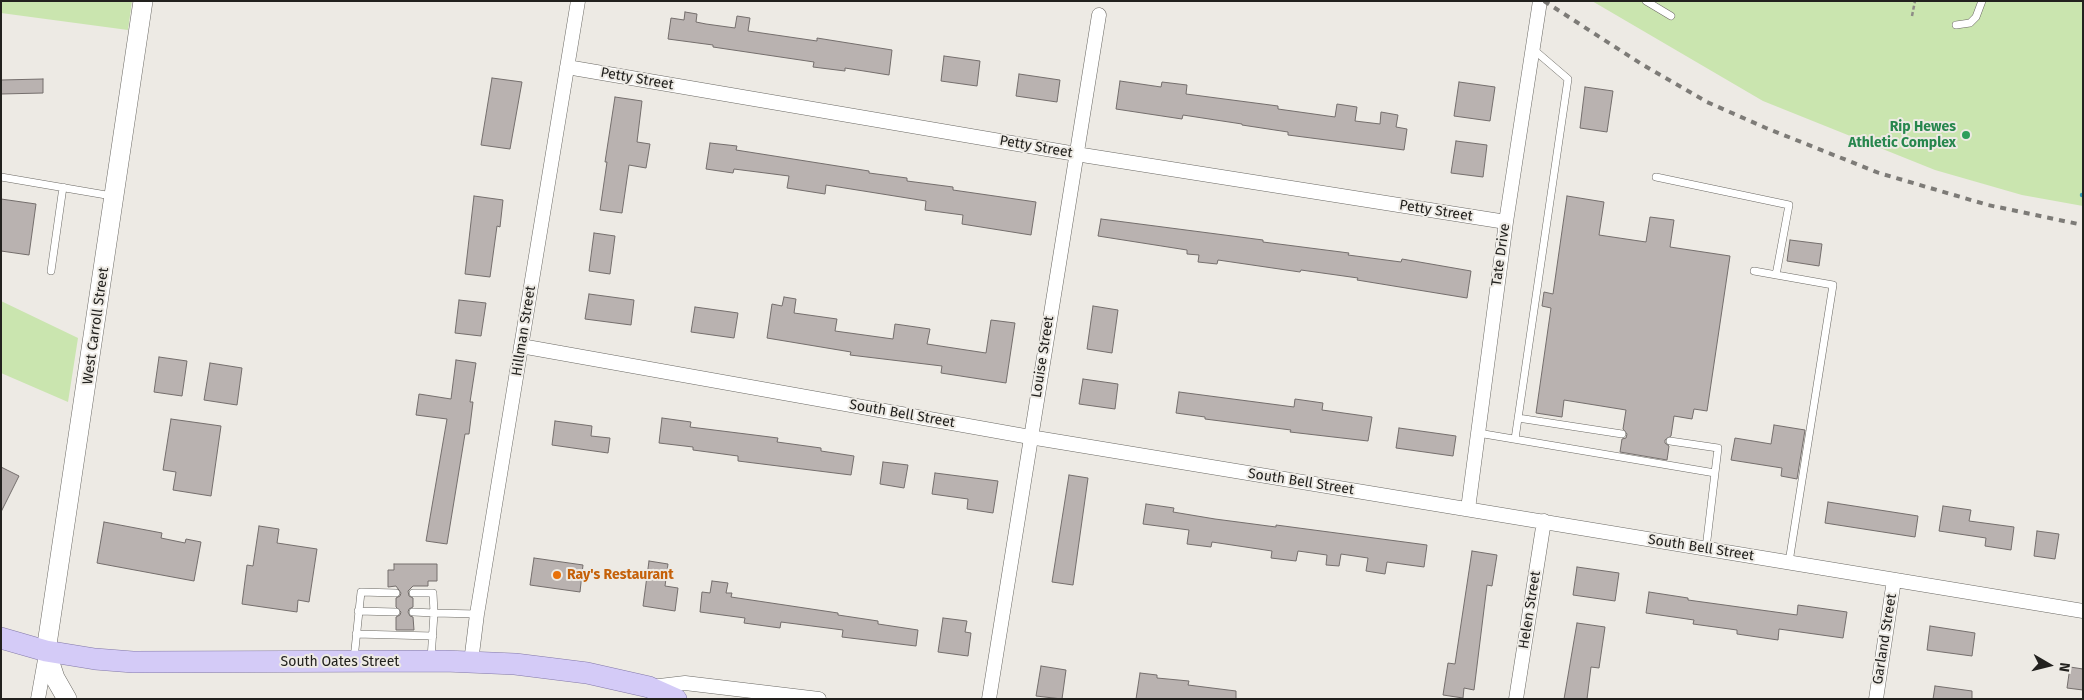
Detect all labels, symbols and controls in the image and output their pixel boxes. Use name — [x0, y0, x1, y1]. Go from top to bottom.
street label: Petty Street — [599, 64, 675, 94]
place label: Rip Hewes Athletic Complex — [1848, 119, 1956, 152]
marker: Rip Hewes Athletic Complex — [1960, 129, 1972, 141]
street label: Petty Street — [998, 132, 1074, 162]
street label: Petty Street — [1398, 197, 1474, 225]
street label: Tate Drive — [1488, 223, 1514, 287]
street label: West Carroll Street — [79, 266, 113, 386]
street label: Hillman Street — [509, 285, 539, 377]
street label: Louise Street — [1028, 315, 1058, 399]
street label: South Bell Street — [848, 396, 956, 432]
street label: South Bell Street — [1247, 465, 1355, 499]
street label: South Bell Street — [1647, 531, 1755, 565]
place label: Ray's Restaurant — [567, 567, 674, 583]
marker: Ray's Restaurant — [551, 569, 563, 581]
street label: Helen Street — [1516, 570, 1544, 650]
street label: Garland Street — [1870, 592, 1900, 686]
north arrow — [2024, 640, 2074, 690]
street label: South Oates Street — [281, 654, 399, 670]
text: N — [2055, 661, 2073, 673]

